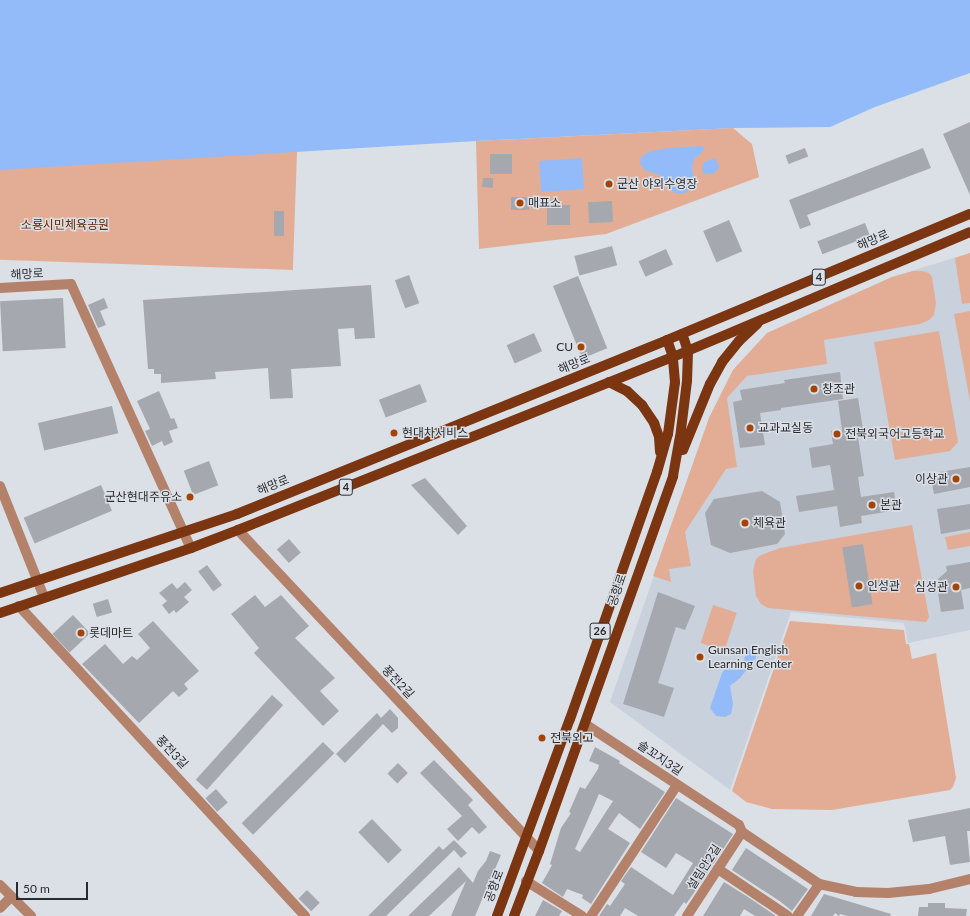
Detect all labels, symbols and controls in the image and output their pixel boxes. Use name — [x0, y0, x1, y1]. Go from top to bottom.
place label: 군산 야외수영장 — [617, 177, 697, 191]
marker: 군산 야외수영장 — [604, 179, 614, 189]
place label: 매표소 — [528, 196, 561, 210]
marker: 매표소 — [515, 198, 525, 208]
park label: 소룡시민체육공원 — [21, 218, 109, 232]
street label: 해망로 — [855, 227, 891, 253]
street label: 해망로 — [10, 266, 44, 282]
road number: 4 — [811, 268, 827, 286]
place label: CU — [556, 340, 573, 354]
marker: CU — [576, 342, 586, 352]
street label: 해망로 — [556, 351, 592, 377]
place label: 창조관 — [822, 382, 855, 396]
marker: 창조관 — [809, 384, 819, 394]
place label: 교과교실동 — [758, 421, 813, 435]
marker: 교과교실동 — [745, 423, 755, 433]
place label: 현대차서비스 — [402, 426, 468, 440]
place label: 전북외국어고등학교 — [845, 427, 944, 441]
marker: 현대차서비스 — [389, 428, 399, 438]
marker: 전북외국어고등학교 — [832, 429, 842, 439]
street label: 해망로 — [255, 472, 291, 498]
place label: 이상관 — [915, 472, 948, 486]
marker: 이상관 — [951, 474, 961, 484]
road number: 4 — [338, 478, 354, 496]
place label: 군산현대주유소 — [105, 490, 182, 504]
marker: 군산현대주유소 — [185, 492, 195, 502]
place label: 본관 — [880, 498, 902, 512]
marker: 본관 — [867, 500, 877, 510]
place label: 체육관 — [753, 516, 786, 530]
marker: 체육관 — [740, 518, 750, 528]
street label: 공항로 — [605, 572, 629, 608]
place label: 인성관 — [867, 579, 900, 593]
place label: 심성관 — [915, 580, 948, 594]
marker: 인성관 — [854, 581, 864, 591]
marker: 심성관 — [951, 582, 961, 592]
road number: 26 — [589, 622, 611, 640]
place label: 롯데마트 — [89, 626, 133, 640]
marker: 롯데마트 — [76, 628, 86, 638]
place label: Gunsan English Learning Center — [708, 643, 792, 671]
marker: Gunsan English Learning Center — [695, 652, 705, 662]
street label: 풍전2길 — [379, 662, 417, 702]
place label: 전북외고 — [550, 731, 594, 745]
street label: 풍전3길 — [153, 732, 191, 772]
marker: 전북외고 — [537, 733, 547, 743]
street label: 솔꼬지3길 — [635, 738, 685, 778]
street label: 설림안2길 — [684, 842, 724, 892]
street label: 공항로 — [481, 868, 507, 904]
scale bar — [18, 874, 90, 900]
text: 50 m — [23, 881, 50, 896]

